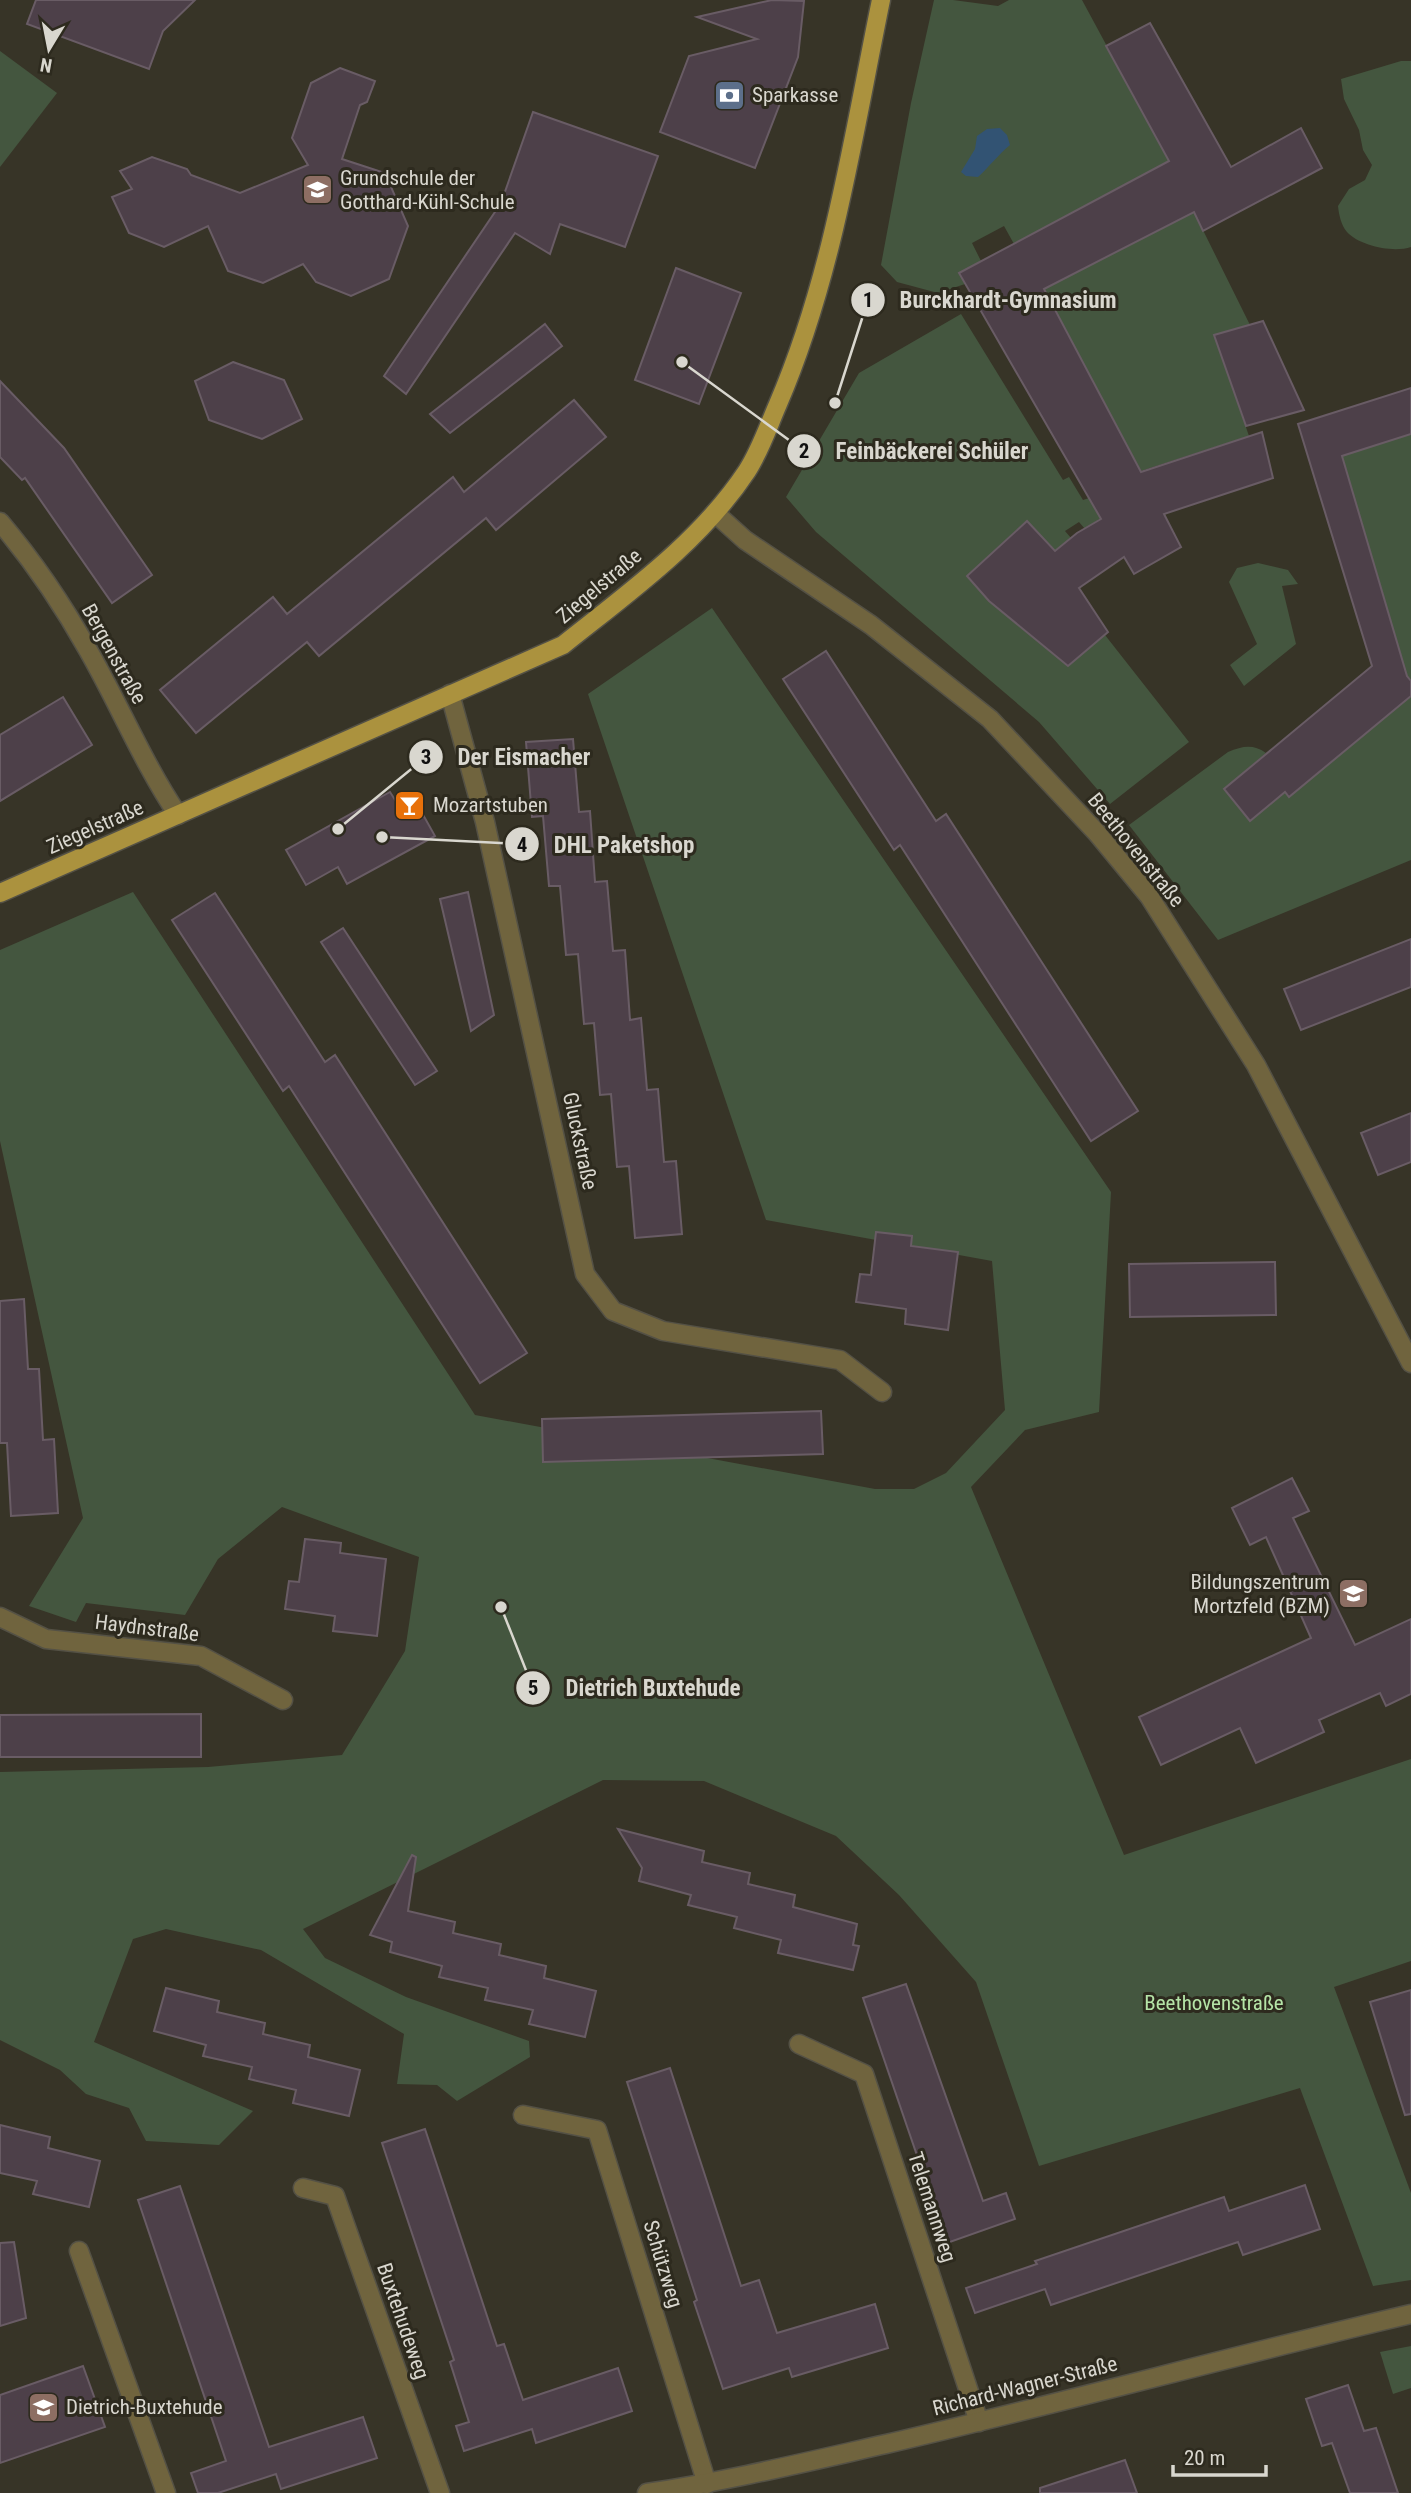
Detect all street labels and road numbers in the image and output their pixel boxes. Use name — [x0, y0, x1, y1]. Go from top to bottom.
street label: Ziegelstraße — [552, 544, 646, 628]
street label: Bergenstraße — [77, 600, 151, 708]
street label: Beethovenstraße — [1083, 788, 1189, 912]
street label: Ziegelstraße — [43, 795, 147, 859]
street label: Gluckstraße — [558, 1090, 602, 1192]
street label: Haydnstraße — [94, 1610, 201, 1646]
street label: Telemannweg — [903, 2149, 961, 2265]
street label: Schützweg — [638, 2217, 688, 2311]
street label: Buxtehudeweg — [372, 2260, 434, 2382]
street label: Richard-Wagner-Straße — [930, 2351, 1120, 2421]

